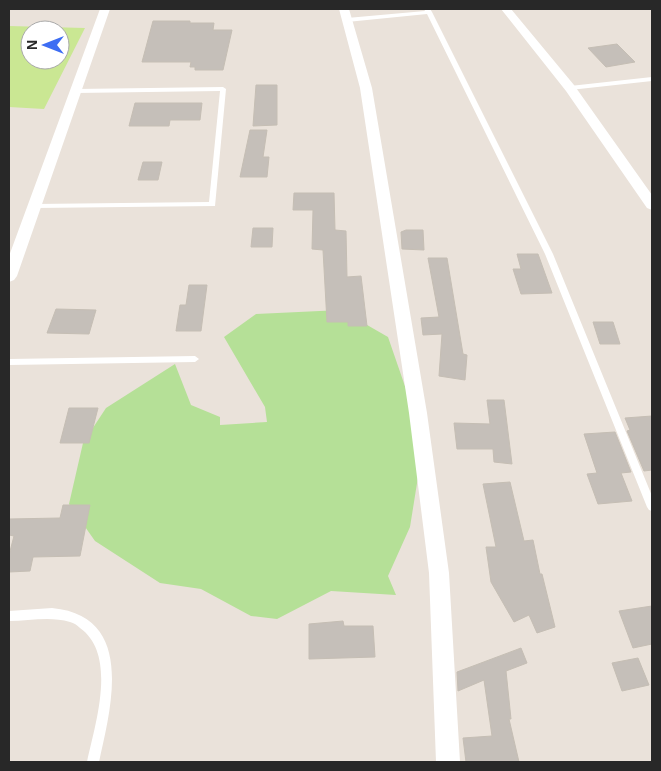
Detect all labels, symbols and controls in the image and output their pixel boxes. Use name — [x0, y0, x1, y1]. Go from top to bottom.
north arrow — [20, 20, 70, 70]
text: N — [24, 40, 40, 50]

